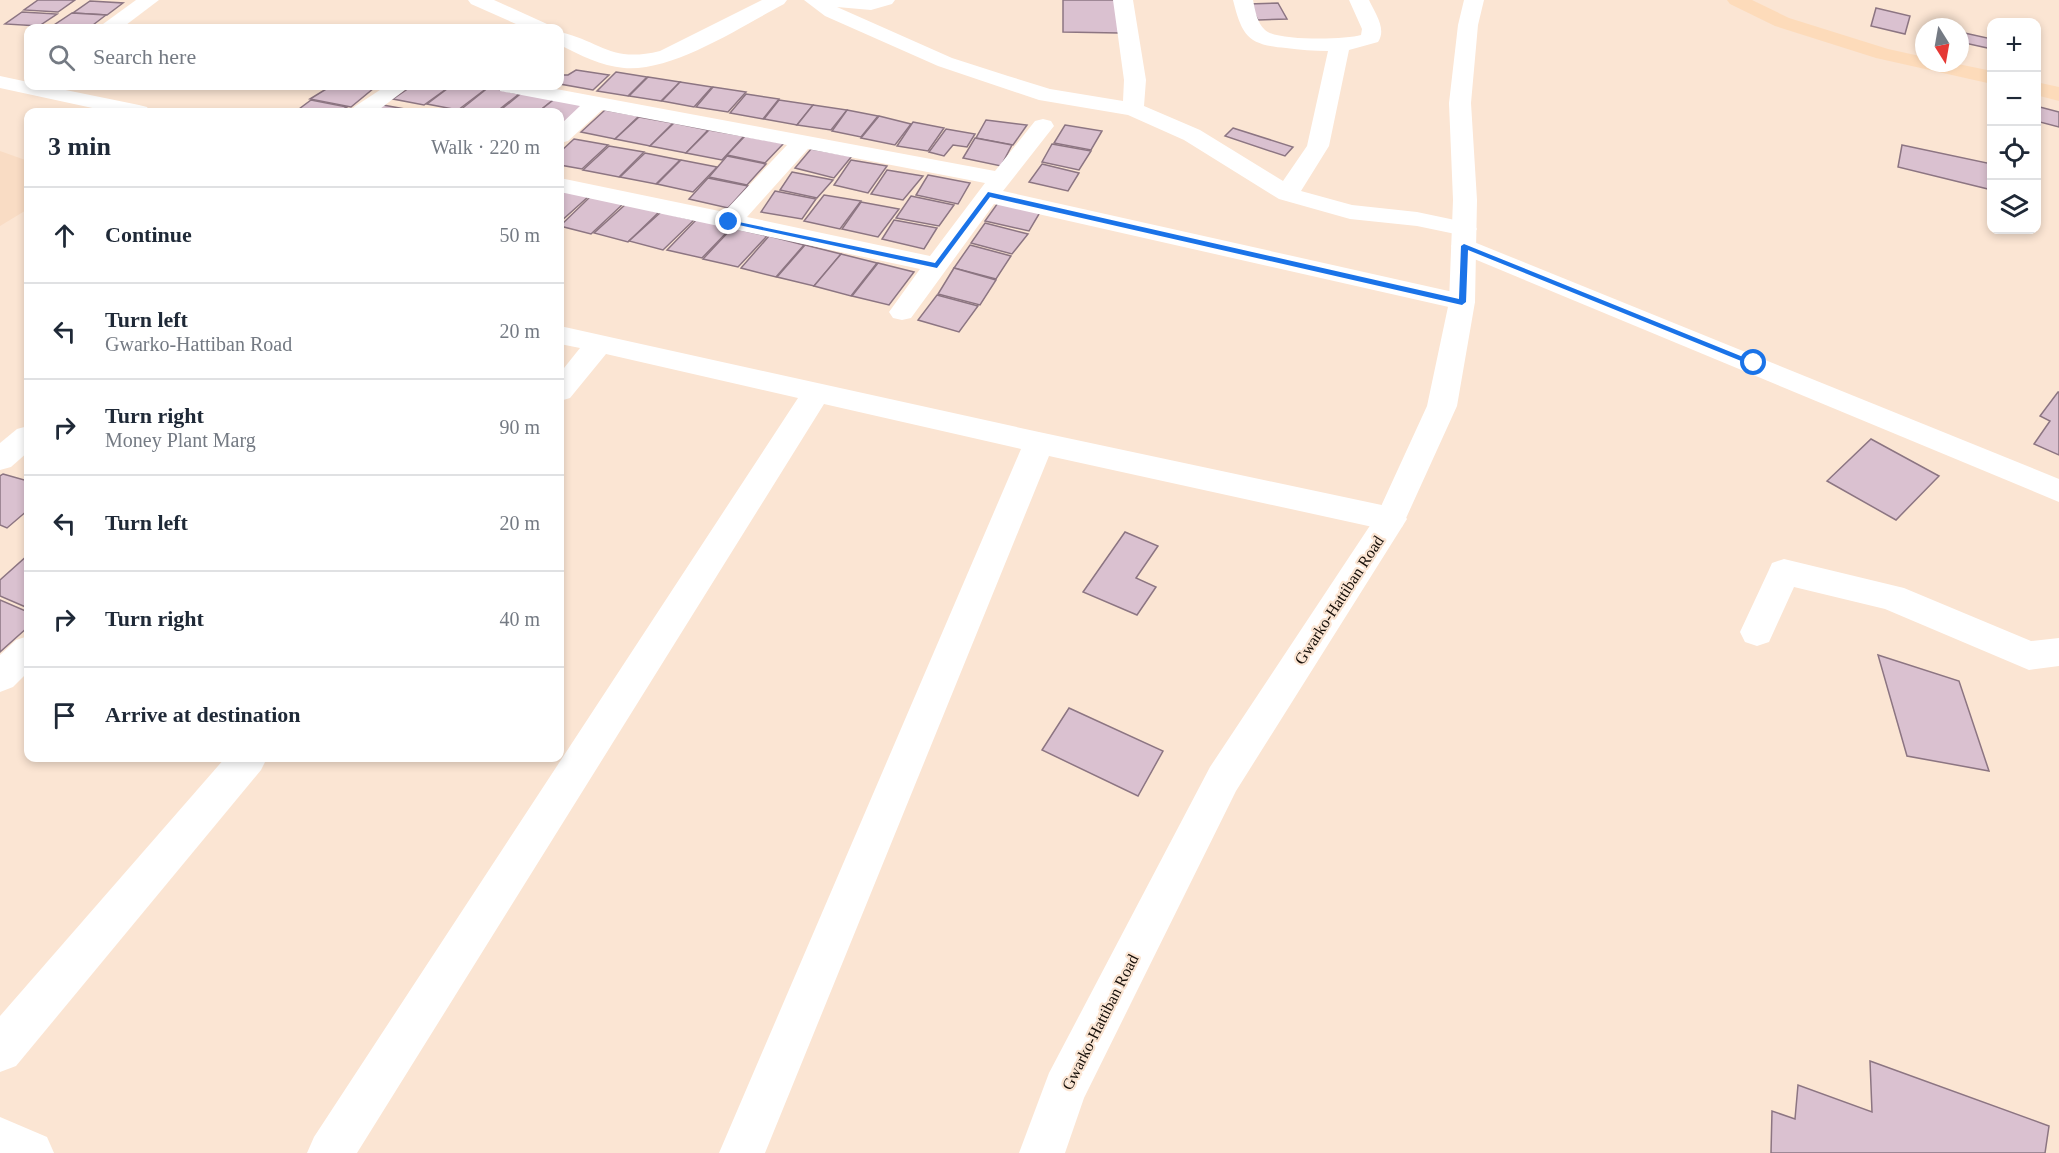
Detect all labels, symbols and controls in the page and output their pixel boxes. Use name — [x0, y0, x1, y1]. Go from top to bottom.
north arrow — [1915, 18, 1969, 72]
map controls — [1987, 18, 2041, 234]
button: + — [1987, 18, 2041, 72]
search box — [24, 24, 564, 90]
icon: search — [45, 41, 78, 74]
text: Search here — [93, 44, 196, 69]
button: − — [1987, 72, 2041, 126]
button: locate — [1987, 126, 2041, 180]
text: 3 min — [48, 132, 111, 161]
text: Walk · 220 m — [431, 136, 540, 158]
button: layers — [1987, 180, 2041, 234]
route end — [715, 208, 741, 234]
icon: ahead — [48, 219, 81, 252]
text: Continue — [105, 222, 192, 247]
text: 50 m — [499, 224, 540, 246]
text: Turn left — [105, 307, 188, 332]
icon: left — [48, 315, 81, 348]
text: 20 m — [499, 320, 540, 342]
text: Gwarko-Hattiban Road — [105, 333, 292, 355]
route start — [1740, 349, 1766, 375]
text: Turn right — [105, 403, 204, 428]
icon: right — [48, 411, 81, 444]
text: 90 m — [499, 416, 540, 438]
text: Money Plant Marg — [105, 429, 256, 451]
icon: left — [48, 507, 81, 540]
text: Turn left — [105, 510, 188, 535]
text: 20 m — [499, 512, 540, 534]
street label: Gwarko-Hattiban Road — [1291, 533, 1387, 667]
icon: right — [48, 603, 81, 636]
text: Turn right — [105, 606, 204, 631]
text: 40 m — [499, 608, 540, 630]
icon: arrive — [48, 699, 81, 732]
text: Arrive at destination — [105, 702, 301, 727]
street label: Gwarko-Hattiban Road — [1058, 951, 1142, 1093]

